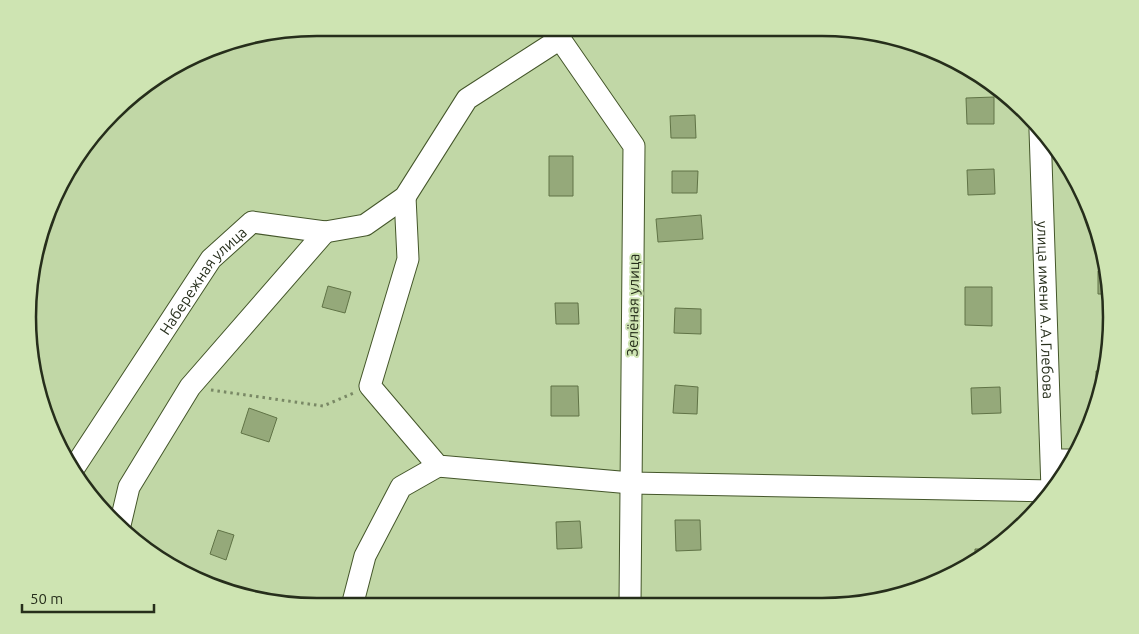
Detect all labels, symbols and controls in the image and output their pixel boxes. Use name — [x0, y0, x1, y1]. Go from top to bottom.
street label: улица имени А.А.Глебова — [1035, 220, 1057, 399]
street label: Набережная улица — [156, 223, 250, 337]
street label: Зелёная улица — [624, 253, 642, 357]
scale bar — [22, 582, 155, 614]
text: 50 m — [30, 590, 63, 607]

